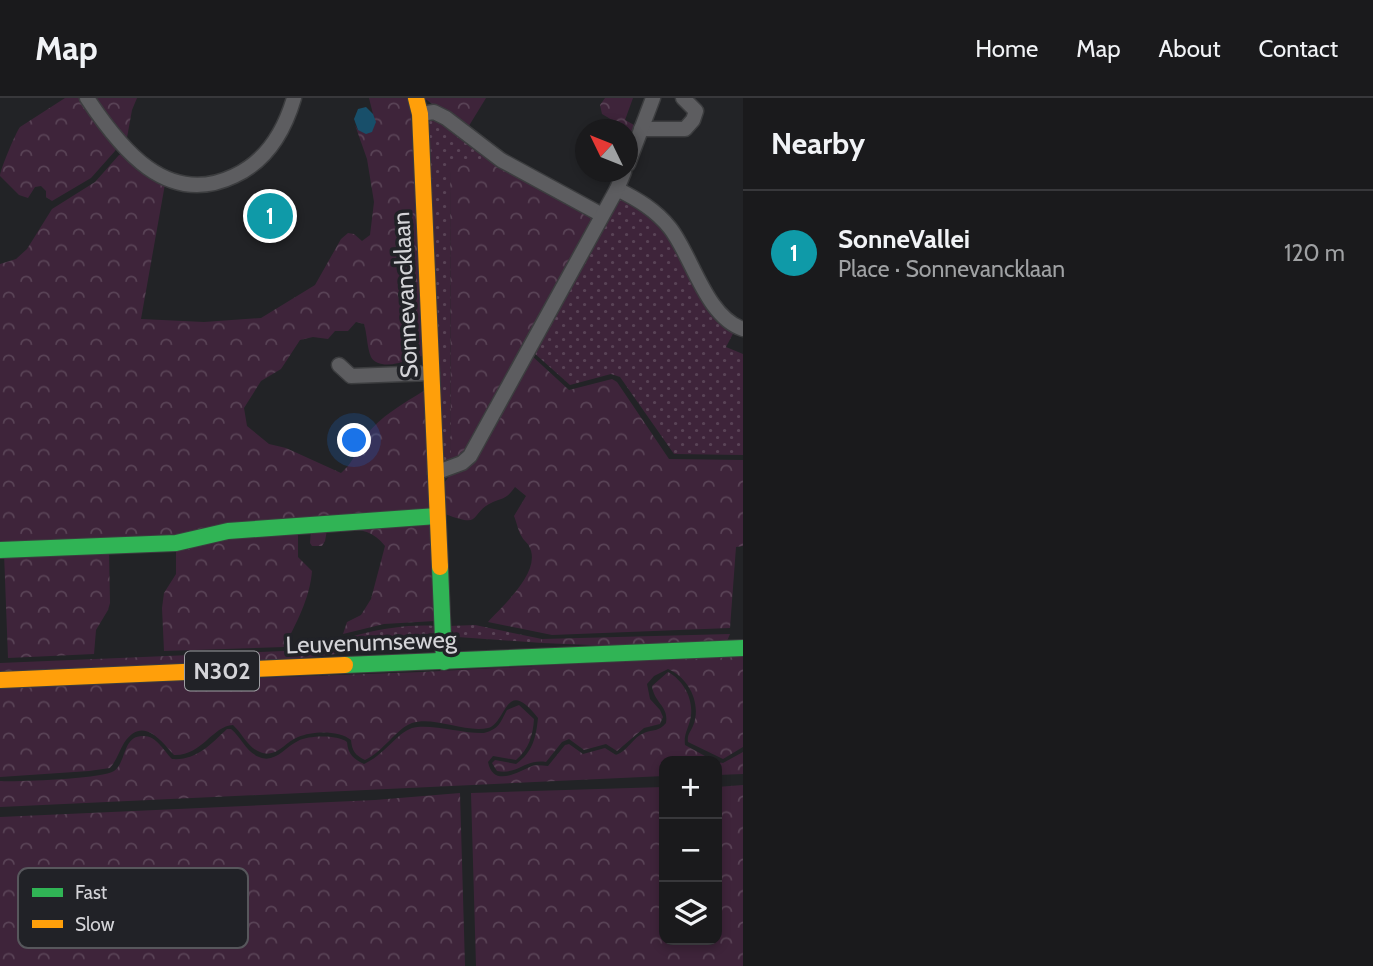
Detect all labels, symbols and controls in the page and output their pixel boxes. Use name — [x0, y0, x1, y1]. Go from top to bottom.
text: Map — [35, 28, 98, 68]
text: Home — [975, 34, 1038, 63]
text: Map — [1076, 34, 1121, 63]
text: About — [1159, 34, 1221, 63]
text: Contact — [1259, 34, 1338, 63]
north arrow — [575, 119, 638, 182]
text: Nearby — [771, 125, 865, 162]
pin: 1 — [247, 190, 293, 242]
street label: Sonnevancklaan — [386, 211, 424, 379]
text: SonneVallei — [838, 223, 970, 255]
text: 1 — [790, 239, 798, 267]
text: 120 m — [1284, 239, 1345, 267]
text: Place · Sonnevancklaan — [838, 255, 1065, 283]
your location — [337, 423, 371, 457]
street label: Leuvenumseweg — [285, 624, 458, 659]
road number: N302 — [185, 652, 259, 691]
map controls — [659, 756, 722, 945]
button: + — [659, 756, 722, 819]
button: − — [659, 819, 722, 882]
legend — [18, 868, 248, 948]
text: Fast — [75, 881, 108, 904]
button: layers — [659, 882, 722, 945]
text: Slow — [75, 913, 115, 936]

